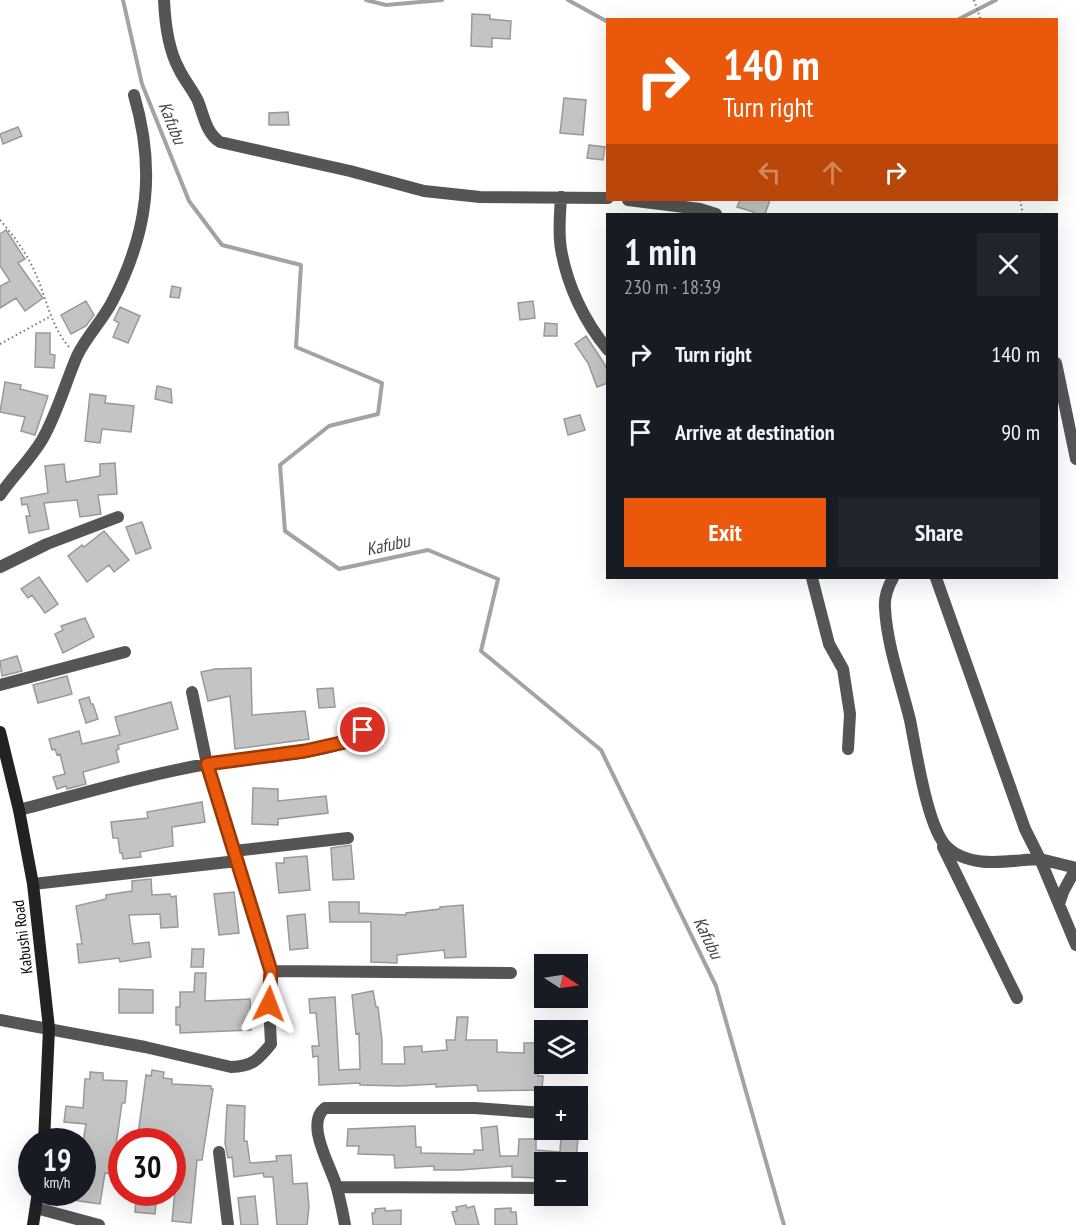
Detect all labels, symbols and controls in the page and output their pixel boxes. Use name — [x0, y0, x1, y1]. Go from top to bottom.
text: 140 m — [723, 37, 820, 92]
icon: right — [624, 42, 702, 120]
text: Turn right — [723, 90, 814, 124]
water label: Kafubu — [154, 98, 192, 149]
icon: left — [753, 156, 786, 189]
icon: ahead — [816, 156, 849, 189]
icon: right — [879, 156, 912, 189]
text: 1 min — [624, 228, 697, 275]
button: close — [977, 233, 1040, 296]
text: 230 m · 18:39 — [624, 274, 721, 300]
icon: right — [624, 338, 657, 371]
text: Turn right — [675, 340, 752, 368]
text: 140 m — [991, 340, 1040, 368]
icon: arrive — [624, 416, 657, 449]
text: Arrive at destination — [675, 418, 835, 446]
text: 90 m — [1001, 418, 1040, 446]
button: Exit — [624, 498, 826, 567]
button: Share — [838, 498, 1040, 567]
water label: Kafubu — [364, 528, 413, 560]
pin — [337, 704, 388, 755]
icon: arrive — [346, 713, 379, 746]
street label: Kabushi Road — [8, 899, 36, 975]
water label: Kafubu — [689, 913, 729, 964]
north arrow — [534, 954, 588, 1008]
map controls — [534, 954, 588, 1206]
position arrow — [237, 972, 301, 1036]
button: layers — [534, 1020, 588, 1074]
button: + — [534, 1086, 588, 1140]
speed limit sign: 30 — [108, 1128, 186, 1206]
text: 19 — [43, 1140, 71, 1179]
button: − — [534, 1152, 588, 1206]
text: km/h — [44, 1173, 70, 1192]

